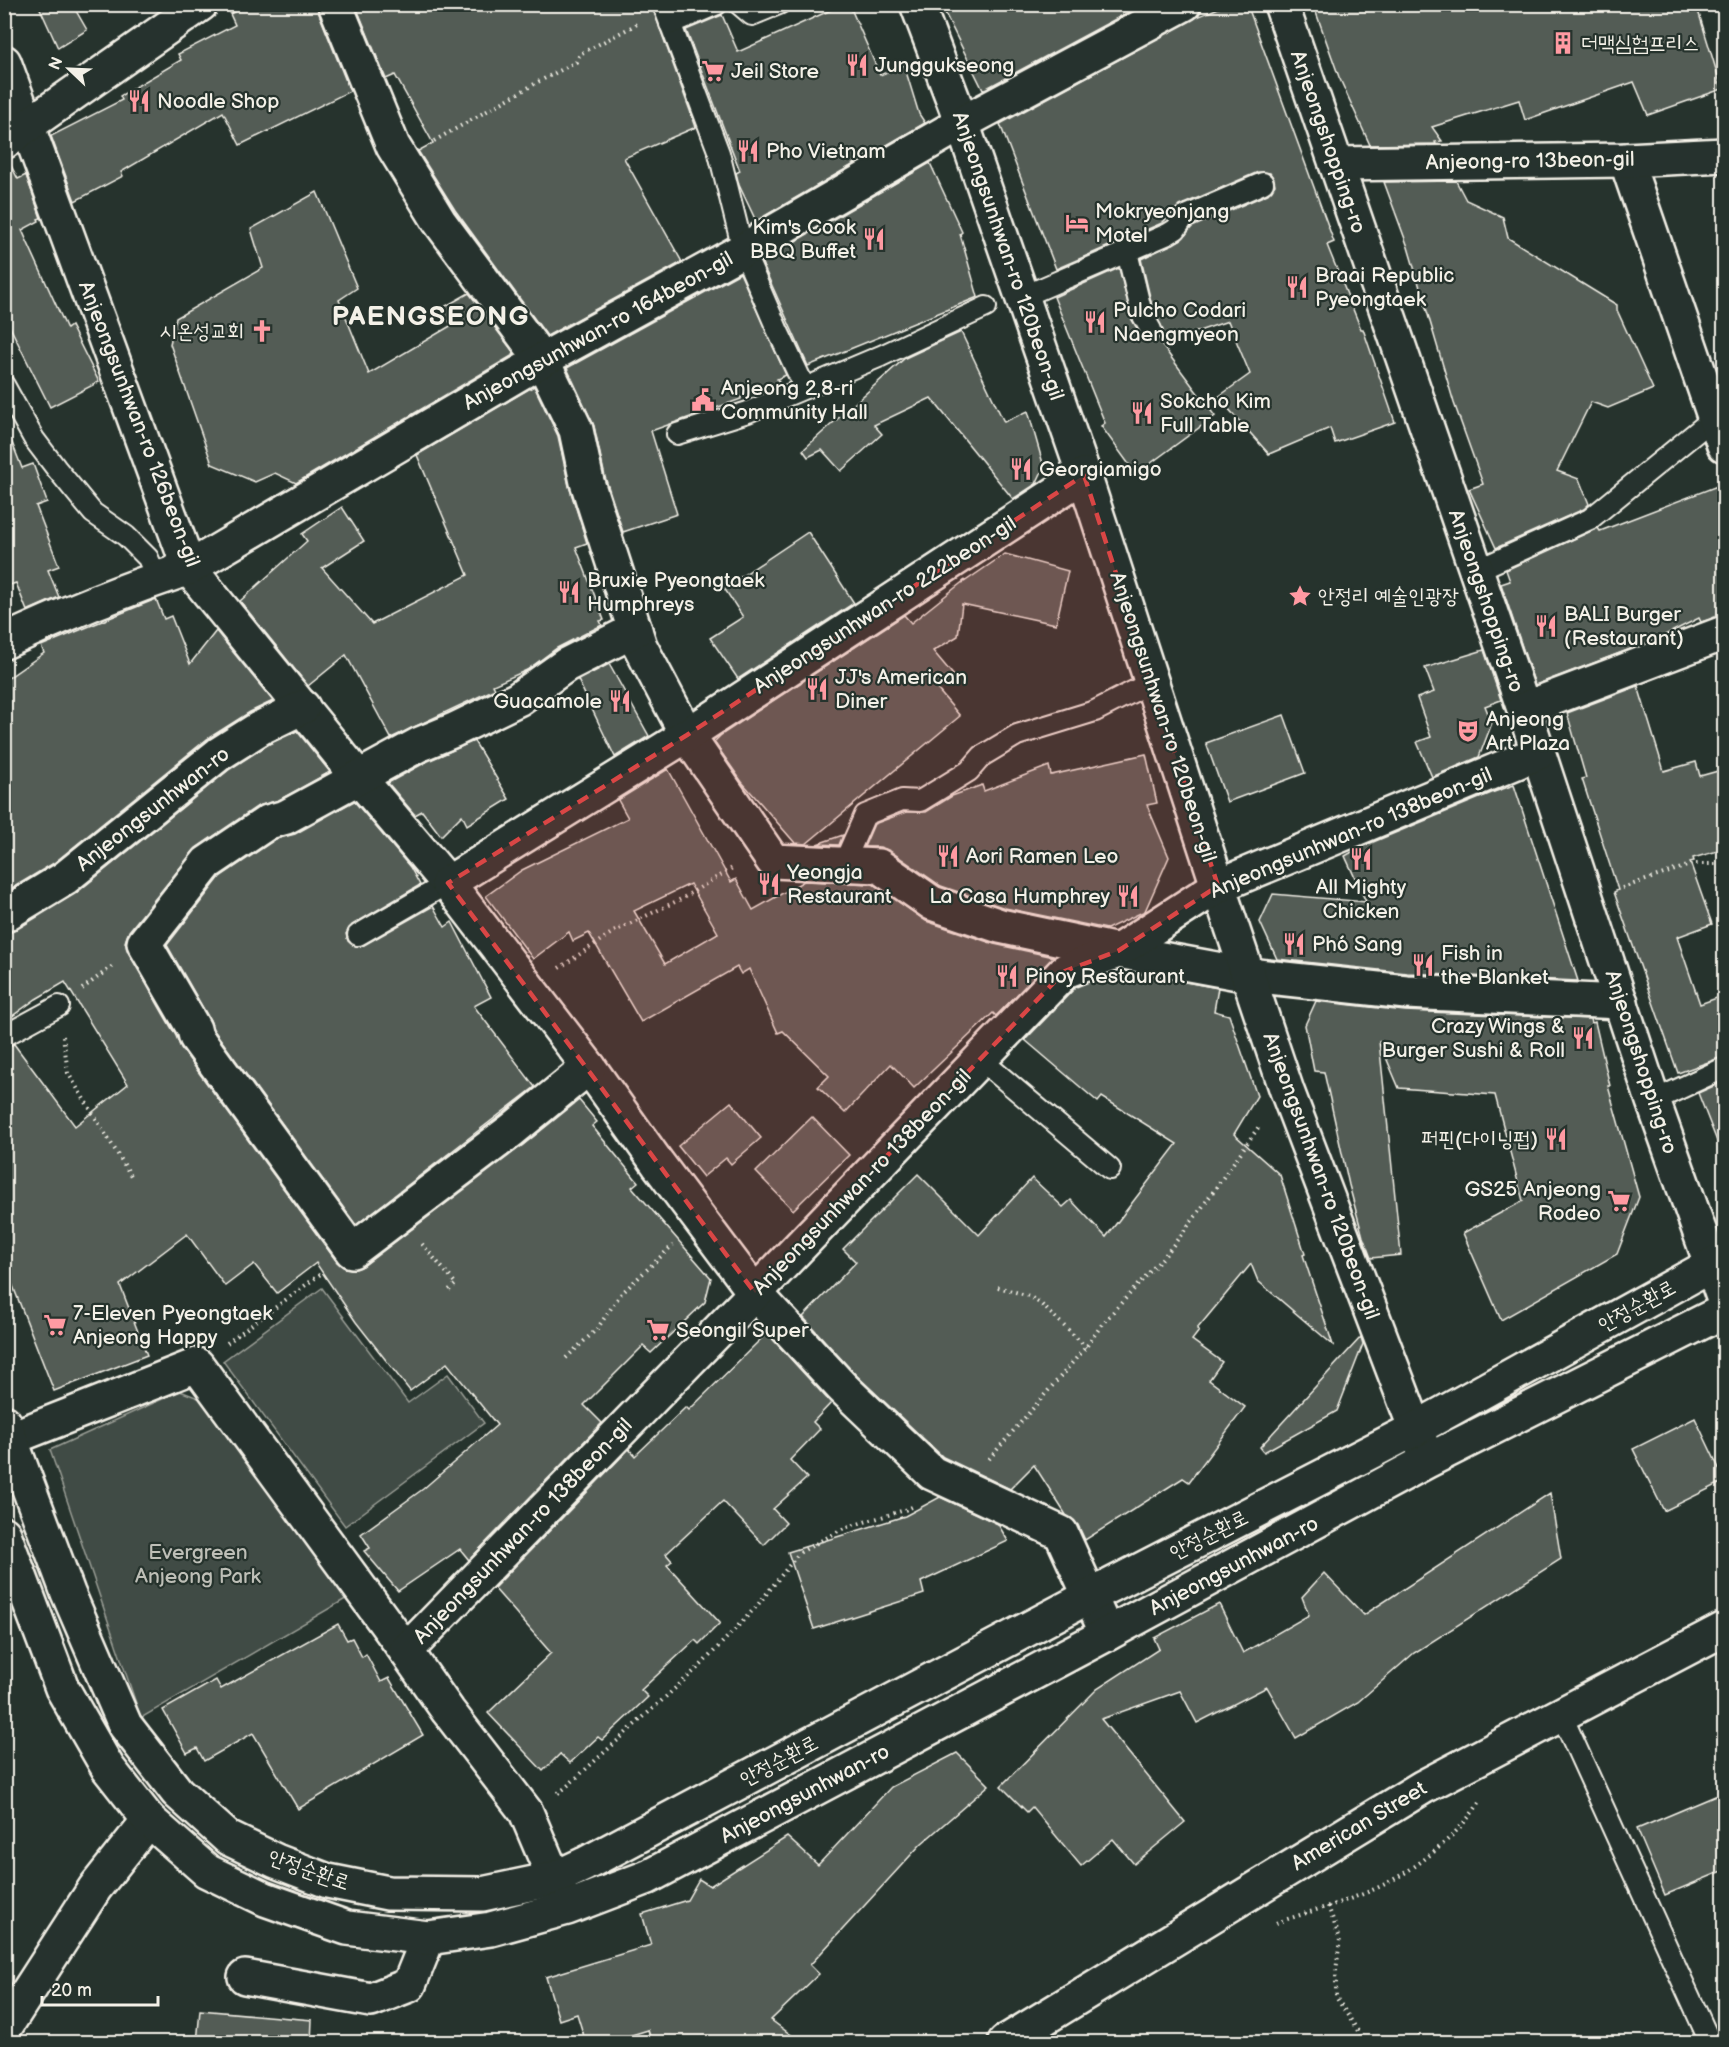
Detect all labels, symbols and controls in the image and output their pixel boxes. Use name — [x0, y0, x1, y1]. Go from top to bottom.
building icon: 더맥심험프리스 — [1550, 30, 1576, 56]
place label: 더맥심험프리스 — [1581, 31, 1699, 56]
north arrow — [39, 39, 99, 99]
street label: Anjeongshopping-ro — [1285, 47, 1371, 237]
restaurant icon: Junggukseong — [844, 52, 870, 78]
place label: Junggukseong — [875, 53, 1014, 78]
text: N — [45, 54, 68, 73]
supermarket icon: Jeil Store — [700, 58, 726, 84]
place label: Jeil Store — [731, 59, 819, 84]
restaurant icon: Noodle Shop — [126, 88, 152, 114]
place label: Noodle Shop — [157, 89, 279, 114]
street label: Anjeongsunhwan-ro 120beon-gil — [947, 108, 1069, 404]
restaurant icon: Pho Vietnam — [735, 138, 761, 164]
place label: Pho Vietnam — [766, 139, 886, 164]
street label: Anjeong-ro 13beon-gil — [1425, 147, 1635, 175]
place label: Mokryeonjang Motel — [1095, 199, 1229, 248]
hotel icon: Mokryeonjang Motel — [1064, 210, 1090, 236]
place label: Kim's Cook BBQ Buffet — [750, 215, 857, 264]
restaurant icon: Kim's Cook BBQ Buffet — [861, 226, 887, 252]
street label: Anjeongsunhwan-ro 164beon-gil — [459, 246, 737, 416]
place label: Braai Republic Pyeongtaek — [1315, 263, 1455, 312]
restaurant icon: Braai Republic Pyeongtaek — [1284, 274, 1310, 300]
street label: Anjeongsunhwan-ro 126beon-gil — [73, 277, 205, 571]
place label: Pulcho Codari Naengmyeon — [1113, 298, 1246, 347]
district label: PAENGSEONG — [332, 301, 530, 333]
restaurant icon: Pulcho Codari Naengmyeon — [1082, 309, 1108, 335]
church icon: 시온성교회 — [249, 318, 275, 344]
place label: 시온성교회 — [160, 319, 244, 344]
place label: Anjeong 2,8-ri Community Hall — [721, 376, 868, 425]
public building icon: Anjeong 2,8-ri Community Hall — [690, 387, 716, 413]
place label: Sokcho Kim Full Table — [1160, 389, 1271, 438]
restaurant icon: Sokcho Kim Full Table — [1129, 400, 1155, 426]
restaurant icon: Georgiamigo — [1008, 456, 1034, 482]
place label: Georgiamigo — [1039, 457, 1162, 482]
street label: Anjeongshopping-ro — [1443, 506, 1529, 696]
street label: Anjeongsunhwan-ro 222beon-gil — [749, 511, 1021, 699]
place label: Bruxie Pyeongtaek Humphreys — [587, 568, 765, 617]
street label: Anjeongsunhwan-ro 120beon-gil — [1104, 569, 1222, 865]
restaurant icon: Bruxie Pyeongtaek Humphreys — [556, 579, 582, 605]
place icon: 안정리 예술인광장 — [1287, 583, 1313, 609]
place label: 안정리 예술인광장 — [1318, 584, 1459, 609]
place label: BALI Burger (Restaurant) — [1564, 602, 1684, 651]
restaurant icon: BALI Burger (Restaurant) — [1533, 613, 1559, 639]
place label: JJ's American Diner — [835, 665, 967, 714]
restaurant icon: JJ's American Diner — [804, 676, 830, 702]
restaurant icon: Guacamole — [607, 688, 633, 714]
place label: Guacamole — [493, 689, 602, 714]
place label: Anjeong Art Plaza — [1486, 707, 1570, 756]
theatre icon: Anjeong Art Plaza — [1455, 718, 1481, 744]
street label: Anjeongsunhwan-ro — [71, 741, 235, 877]
street label: Anjeongsunhwan-ro 138beon-gil — [1206, 762, 1496, 904]
restaurant icon: Aori Ramen Leo — [935, 843, 961, 869]
place label: Aori Ramen Leo — [966, 844, 1119, 869]
restaurant icon: All Mighty Chicken — [1348, 846, 1374, 872]
place label: Yeongja Restaurant — [786, 860, 892, 909]
restaurant icon: Yeongja Restaurant — [756, 871, 782, 897]
place label: All Mighty Chicken — [1316, 875, 1407, 924]
restaurant icon: La Casa Humphrey — [1115, 883, 1141, 909]
place label: La Casa Humphrey — [929, 884, 1111, 909]
restaurant icon: Phó Sang — [1281, 931, 1307, 957]
place label: Phó Sang — [1312, 932, 1403, 957]
place label: Fish in the Blanket — [1441, 941, 1549, 990]
restaurant icon: Fish in the Blanket — [1410, 952, 1436, 978]
restaurant icon: Pinoy Restaurant — [994, 963, 1020, 989]
place label: Pinoy Restaurant — [1025, 964, 1185, 989]
street label: Anjeongshopping-ro — [1599, 967, 1683, 1157]
place label: Crazy Wings & Burger Sushi & Roll — [1382, 1014, 1565, 1063]
restaurant icon: Crazy Wings & Burger Sushi & Roll — [1570, 1025, 1596, 1051]
street label: Anjeongsunhwan-ro 120beon-gil — [1257, 1029, 1385, 1323]
street label: Anjeongsunhwan-ro 138beon-gil — [747, 1064, 977, 1300]
restaurant icon: 퍼핀(다이닝펍) — [1543, 1126, 1569, 1152]
place label: 퍼핀(다이닝펍) — [1421, 1127, 1538, 1152]
place label: GS25 Anjeong Rodeo — [1464, 1177, 1601, 1226]
supermarket icon: GS25 Anjeong Rodeo — [1606, 1188, 1632, 1214]
street label: 안정순환로 — [1594, 1275, 1680, 1337]
place label: 7-Eleven Pyeongtaek Anjeong Happy — [73, 1301, 273, 1350]
supermarket icon: 7-Eleven Pyeongtaek Anjeong Happy — [42, 1312, 68, 1338]
supermarket icon: Seongil Super — [645, 1317, 671, 1343]
place label: Seongil Super — [676, 1318, 809, 1343]
street label: Anjeongsunhwan-ro 138beon-gil — [408, 1413, 638, 1649]
street label: 안정순환로 — [1166, 1505, 1252, 1565]
street label: Anjeongsunhwan-ro — [1145, 1511, 1323, 1621]
park label: Evergreen Anjeong Park — [135, 1540, 262, 1589]
street label: 안정순환로 — [736, 1730, 822, 1792]
street label: Anjeongsunhwan-ro — [716, 1739, 894, 1849]
street label: American Street — [1287, 1776, 1431, 1876]
street label: 안정순환로 — [265, 1844, 353, 1896]
scale bar — [42, 1969, 158, 2007]
text: 20 m — [51, 1980, 92, 2001]

